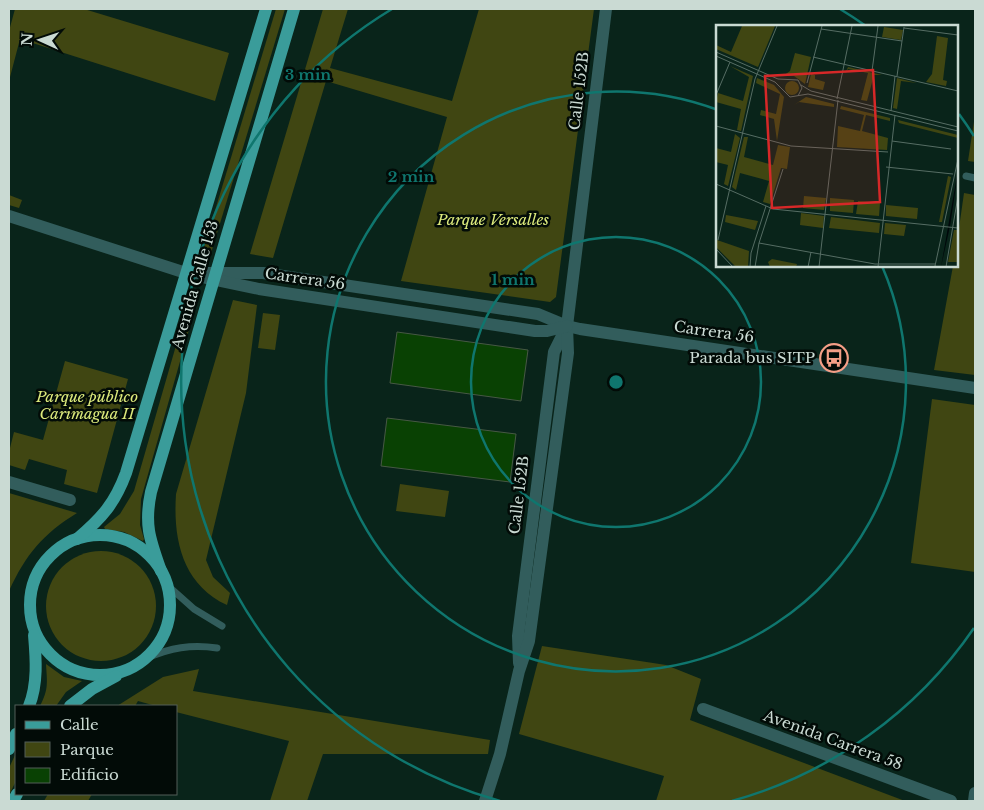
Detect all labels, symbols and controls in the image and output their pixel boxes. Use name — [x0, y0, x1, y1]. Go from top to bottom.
north arrow — [15, 15, 65, 65]
inset map — [716, 25, 959, 268]
text: N — [18, 32, 36, 46]
street label: Calle 152B — [564, 51, 593, 131]
text: 3 min — [285, 65, 331, 84]
text: 2 min — [388, 167, 434, 186]
park label: Parque Versalles — [436, 210, 549, 229]
street label: Avenida Calle 153 — [167, 218, 222, 353]
street label: Carrera 56 — [264, 263, 346, 294]
text: 1 min — [491, 270, 535, 289]
street label: Carrera 56 — [673, 316, 755, 347]
bus stop icon: Parada bus SITP — [819, 343, 849, 373]
place label: Parada bus SITP — [689, 348, 815, 367]
centre of rings — [607, 373, 625, 391]
park label: Parque público Carimagua II — [35, 387, 138, 423]
street label: Calle 152B — [504, 455, 533, 535]
legend — [15, 705, 178, 795]
street label: Avenida Carrera 58 — [760, 705, 905, 774]
text: Calle — [60, 715, 99, 734]
text: Parque — [60, 740, 114, 759]
text: Edificio — [60, 765, 119, 784]

